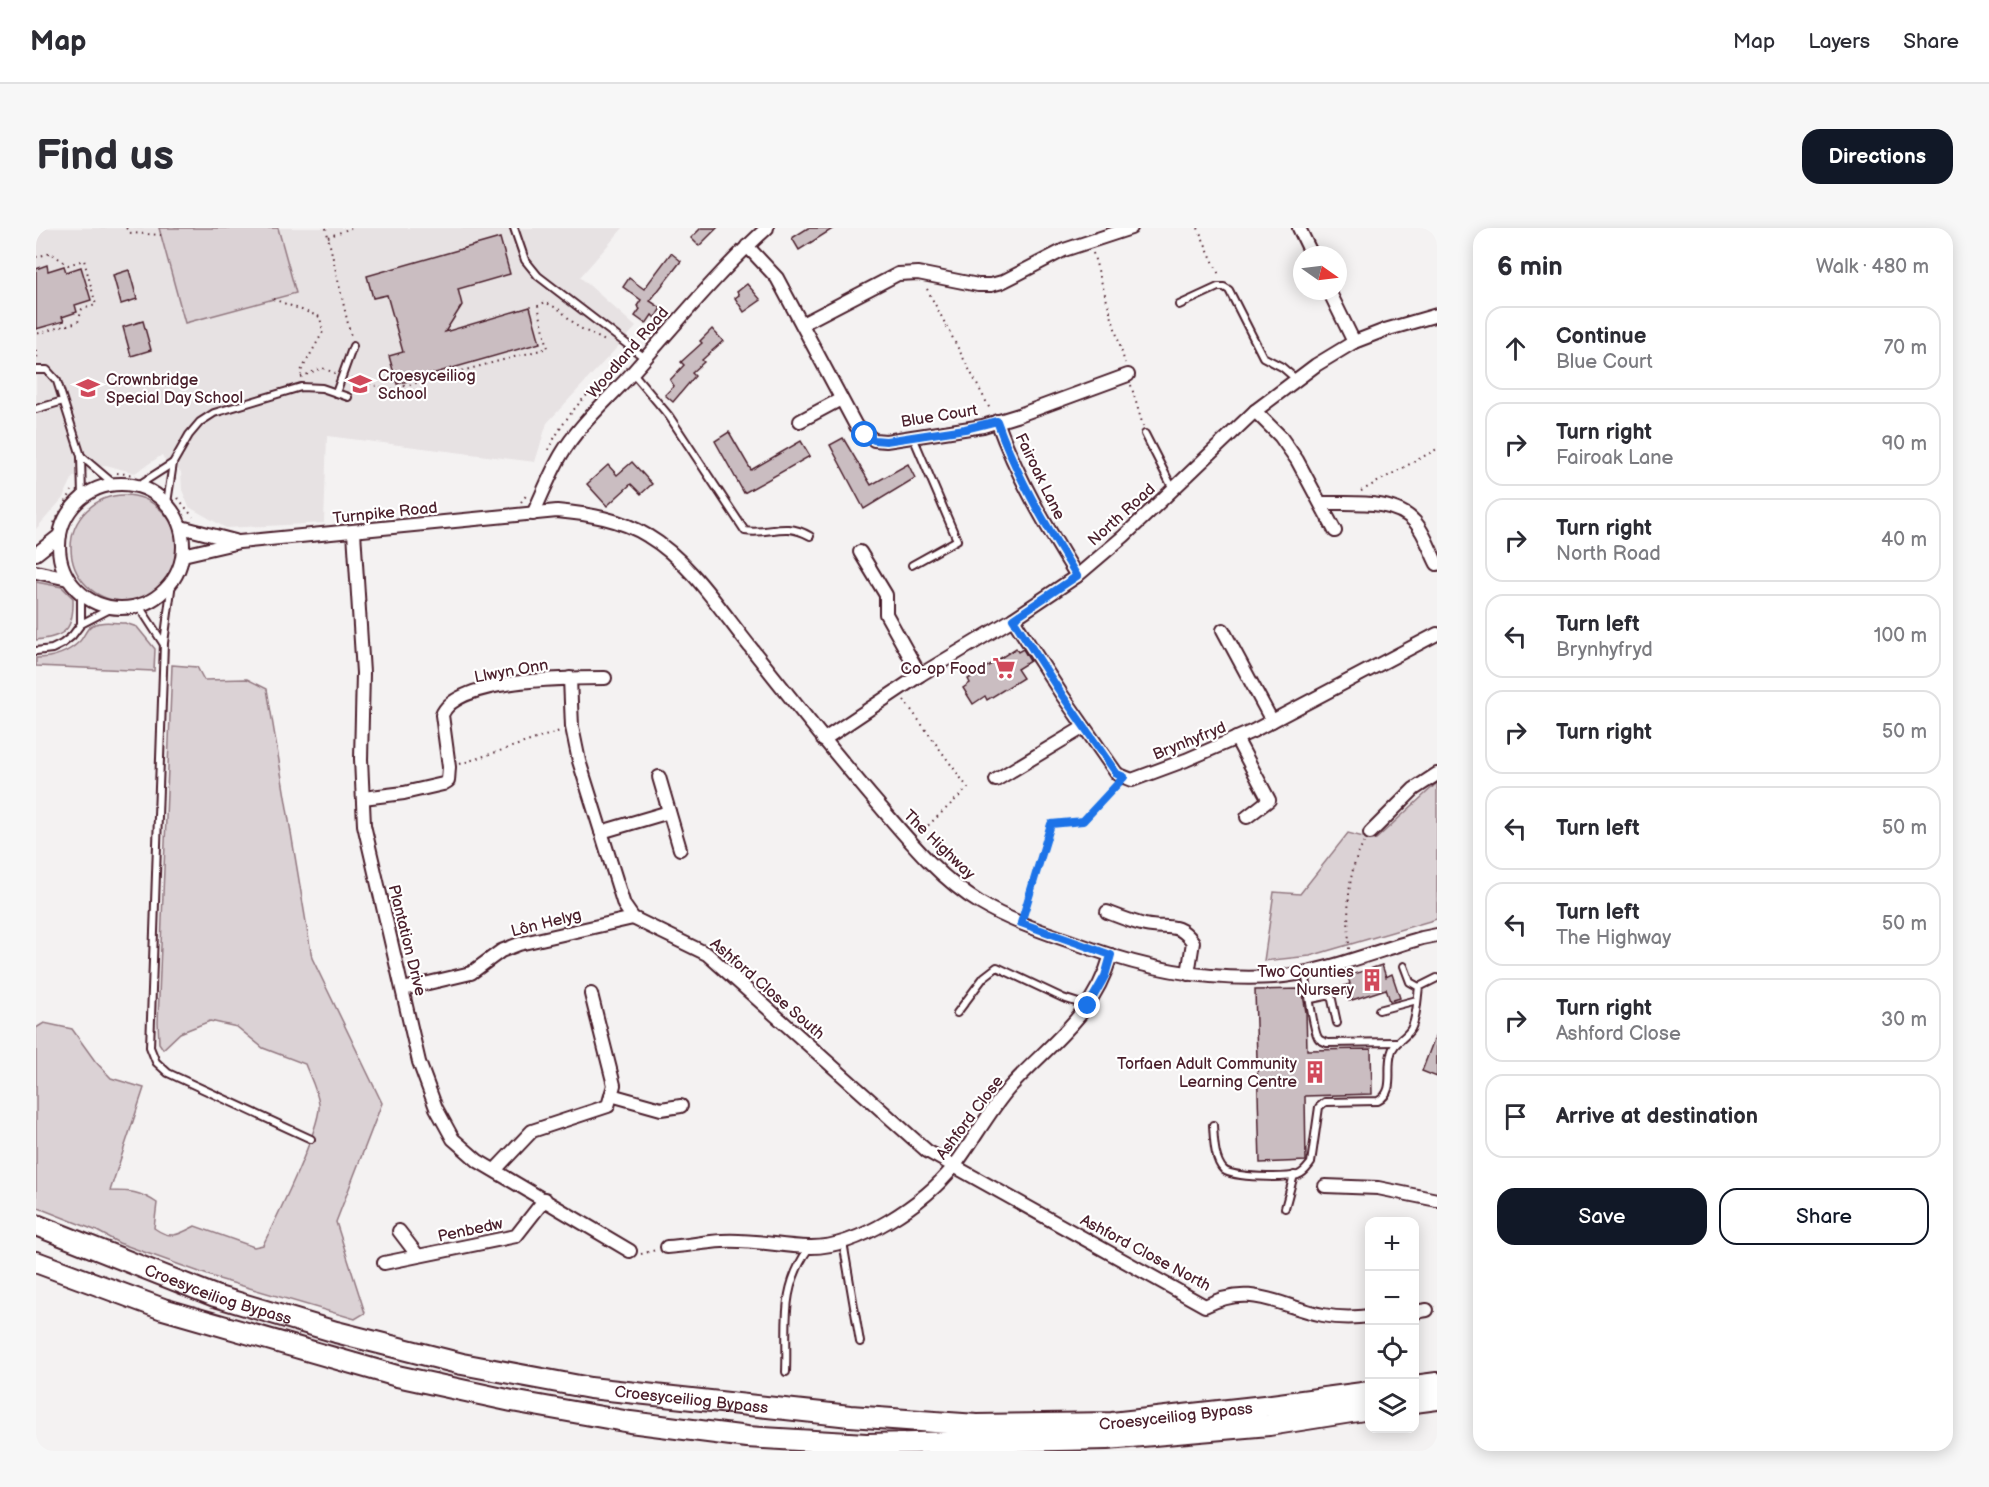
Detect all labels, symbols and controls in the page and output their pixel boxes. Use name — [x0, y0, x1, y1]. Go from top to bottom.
text: Map — [30, 25, 86, 58]
text: Map — [1733, 29, 1775, 54]
text: Layers — [1808, 29, 1870, 54]
text: Share — [1903, 29, 1959, 54]
button: Directions — [1802, 129, 1953, 184]
text: Find us — [36, 131, 174, 182]
north arrow — [1293, 246, 1347, 300]
text: 6 min — [1497, 252, 1563, 283]
text: Walk · 480 m — [1816, 255, 1929, 279]
street label: Woodland Road — [583, 303, 673, 403]
text: Continue — [1556, 323, 1646, 350]
icon: ahead — [1499, 332, 1532, 365]
text: 70 m — [1883, 336, 1927, 360]
text: Blue Court — [1556, 350, 1653, 374]
place label: Croesyceiliog School — [378, 367, 476, 404]
place label: Crownbridge Special Day School — [106, 371, 243, 408]
school or university icon: Croesyceiliog School — [347, 371, 373, 397]
school or university icon: Crownbridge Special Day School — [75, 375, 101, 401]
street label: Blue Court — [900, 401, 979, 432]
text: Turn right — [1556, 419, 1652, 446]
route start — [851, 421, 877, 447]
icon: right — [1499, 428, 1532, 461]
street label: Fairoak Lane — [1011, 430, 1069, 523]
text: 90 m — [1882, 432, 1927, 456]
text: Fairoak Lane — [1556, 446, 1673, 470]
street label: North Road — [1084, 480, 1160, 550]
street label: Turnpike Road — [332, 499, 438, 528]
text: Turn right — [1556, 515, 1652, 542]
icon: right — [1499, 524, 1532, 557]
text: 40 m — [1881, 528, 1927, 552]
text: North Road — [1556, 542, 1661, 566]
text: Turn left — [1556, 611, 1640, 638]
icon: left — [1499, 620, 1532, 653]
text: 100 m — [1874, 624, 1927, 648]
text: Brynhyfryd — [1556, 638, 1653, 662]
supermarket icon: Co-op Food — [991, 655, 1017, 681]
street label: Llwyn Onn — [473, 656, 550, 687]
place label: Co-op Food — [901, 660, 986, 679]
icon: right — [1499, 716, 1532, 749]
street label: Brynhyfryd — [1150, 718, 1229, 765]
text: Turn right — [1556, 719, 1652, 746]
text: 50 m — [1882, 720, 1927, 744]
street label: The Highway — [899, 806, 979, 884]
icon: left — [1499, 812, 1532, 845]
text: Turn left — [1556, 815, 1640, 842]
text: 50 m — [1882, 816, 1927, 840]
street label: Plantation Drive — [384, 883, 430, 998]
text: Turn left — [1556, 899, 1640, 926]
street label: Lôn Helyg — [509, 906, 584, 941]
icon: left — [1499, 908, 1532, 941]
text: 50 m — [1882, 912, 1927, 936]
text: The Highway — [1556, 926, 1671, 950]
street label: Ashford Close South — [706, 934, 828, 1044]
place label: Two Counties Nursery — [1257, 963, 1355, 1000]
building icon: Two Counties Nursery — [1359, 967, 1385, 993]
route end — [1074, 992, 1100, 1018]
text: Turn right — [1556, 995, 1652, 1022]
icon: right — [1499, 1004, 1532, 1037]
text: 30 m — [1881, 1008, 1927, 1032]
text: Ashford Close — [1556, 1022, 1681, 1046]
place label: Torfaen Adult Community Learning Centre — [1117, 1055, 1298, 1092]
building icon: Torfaen Adult Community Learning Centre — [1302, 1059, 1328, 1085]
street label: Ashford Close — [933, 1072, 1008, 1163]
icon: arrive — [1499, 1100, 1532, 1133]
text: Arrive at destination — [1556, 1103, 1758, 1130]
button: Save — [1497, 1188, 1707, 1245]
button: Share — [1719, 1188, 1929, 1245]
street label: Ashford Close North — [1077, 1211, 1214, 1296]
street label: Penbedw — [436, 1214, 505, 1247]
map controls — [1365, 1217, 1419, 1433]
button: + — [1365, 1217, 1419, 1271]
street label: Croesyceiliog Bypass — [141, 1261, 294, 1329]
button: − — [1365, 1271, 1419, 1325]
button: locate — [1365, 1325, 1419, 1379]
button: layers — [1365, 1379, 1419, 1433]
street label: Croesyceiliog Bypass — [613, 1383, 769, 1418]
street label: Croesyceiliog Bypass — [1099, 1399, 1254, 1434]

